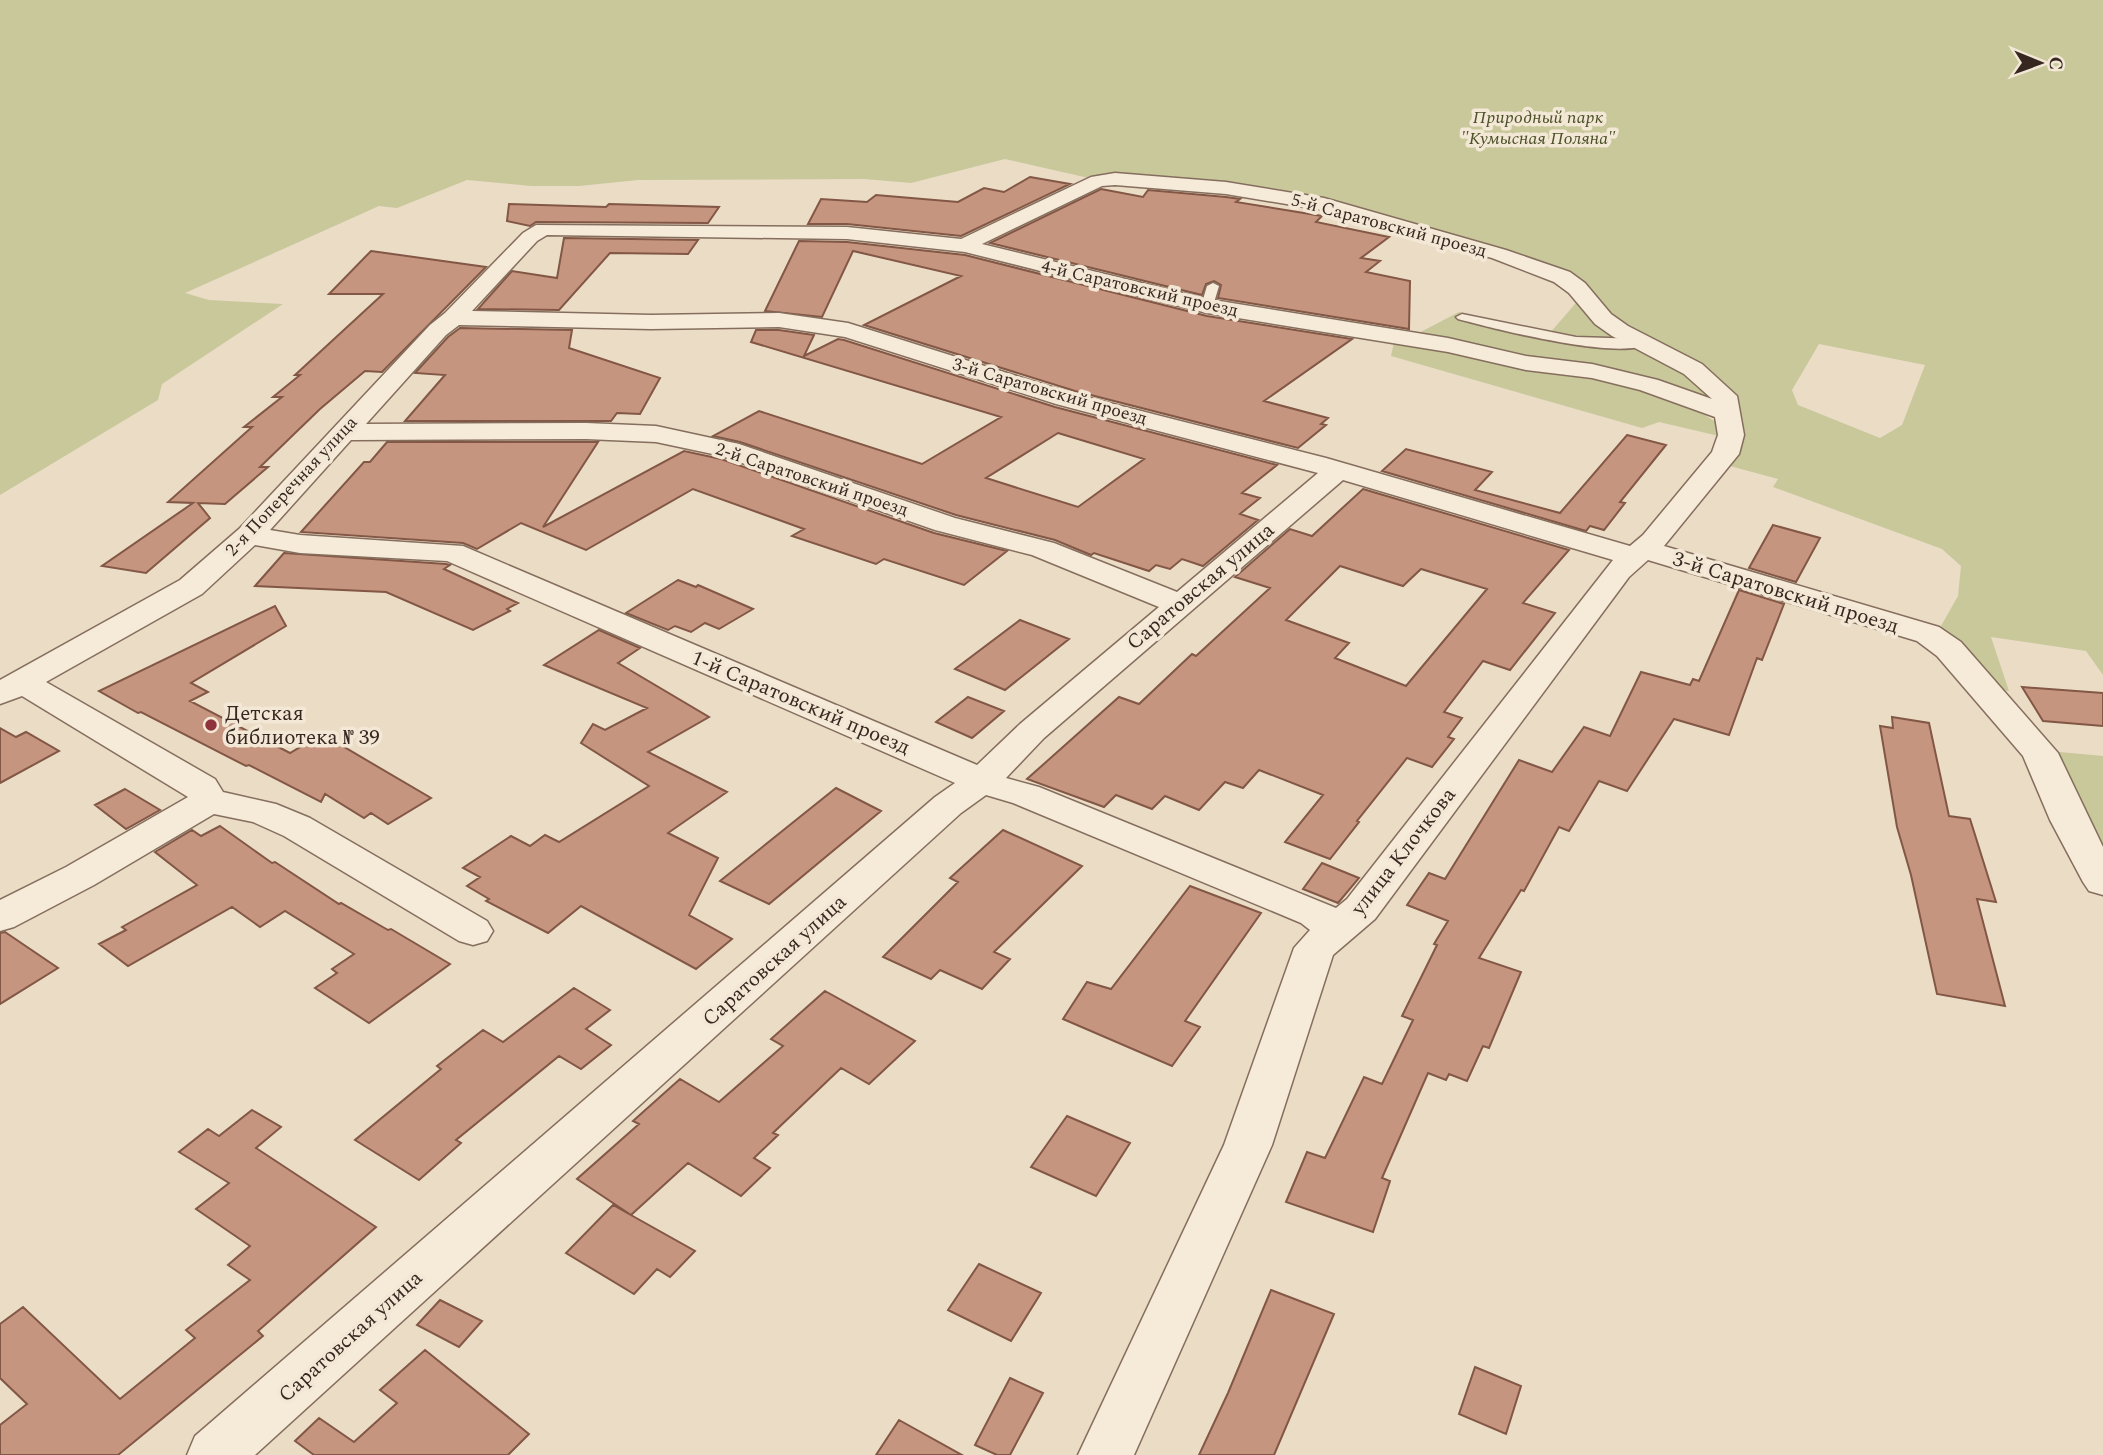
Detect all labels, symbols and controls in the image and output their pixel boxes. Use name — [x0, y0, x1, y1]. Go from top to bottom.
north arrow — [2005, 28, 2075, 98]
text: С — [2041, 56, 2070, 70]
park label: Природный парк "Кумысная Поляна" — [1461, 104, 1616, 152]
street label: 5-й Саратовский проезд — [1288, 186, 1490, 265]
street label: 4-й Саратовский проезд — [1039, 253, 1241, 324]
street label: 3-й Саратовский проезд — [949, 351, 1150, 432]
street label: 2-я Поперечная улица — [219, 410, 364, 563]
street label: 2-й Саратовский проезд — [712, 436, 912, 523]
street label: Саратовская улица — [1120, 515, 1282, 658]
street label: 3-й Саратовский проезд — [1669, 543, 1903, 643]
street label: 1-й Саратовский проезд — [686, 642, 915, 764]
place label: Детская библиотека № 39 — [225, 698, 380, 754]
marker: Детская библиотека № 39 — [203, 717, 219, 733]
street label: улица Клочкова — [1343, 780, 1465, 923]
street label: Саратовская улица — [695, 887, 855, 1034]
street label: Саратовская улица — [271, 1263, 431, 1410]

